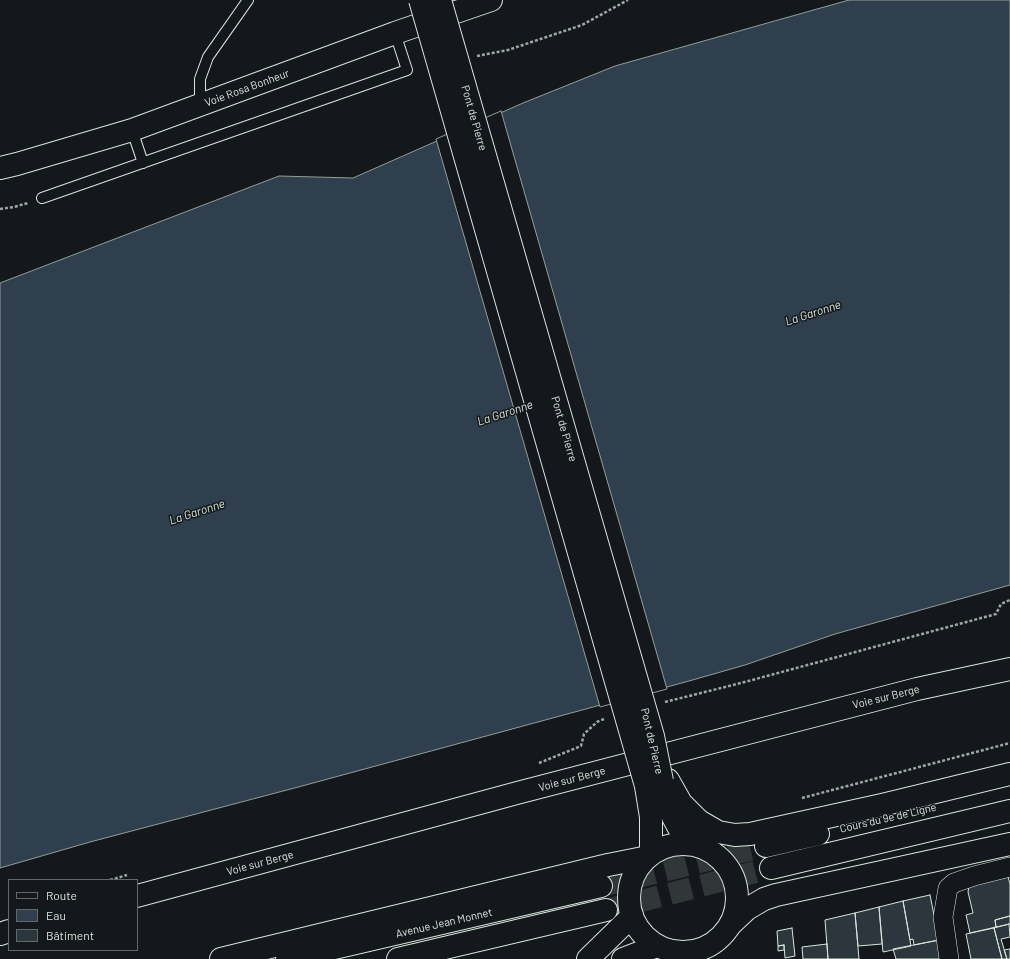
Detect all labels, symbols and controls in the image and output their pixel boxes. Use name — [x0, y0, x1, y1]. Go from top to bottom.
street label: Voie Rosa Bonheur — [203, 67, 291, 109]
street label: Pont de Pierre — [458, 84, 490, 152]
water label: La Garonne — [783, 297, 843, 329]
street label: Pont de Pierre — [548, 395, 580, 463]
water label: La Garonne — [475, 397, 535, 429]
water label: La Garonne — [167, 496, 227, 528]
street label: Voie sur Berge — [851, 682, 921, 712]
street label: Pont de Pierre — [638, 707, 666, 775]
street label: Voie sur Berge — [537, 764, 607, 794]
street label: Cours du 9e de Ligne — [838, 800, 938, 836]
street label: Voie sur Berge — [225, 848, 295, 878]
legend — [8, 879, 138, 951]
text: Route — [46, 888, 77, 902]
street label: Avenue Jean Monnet — [395, 905, 493, 941]
text: Eau — [46, 908, 66, 922]
text: Bâtiment — [46, 928, 94, 942]

